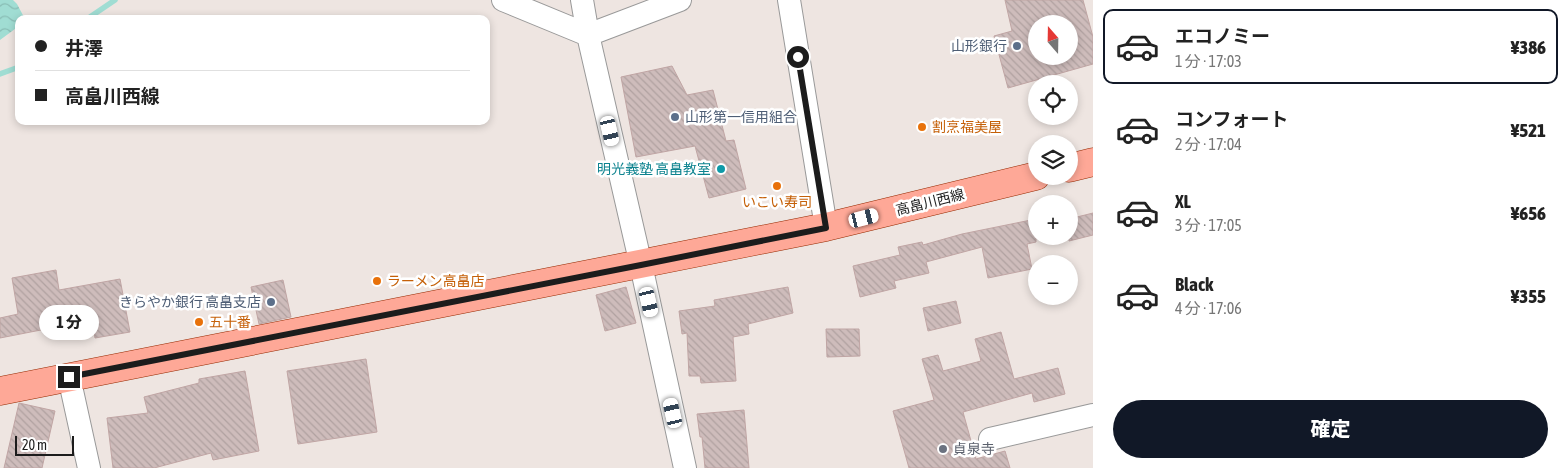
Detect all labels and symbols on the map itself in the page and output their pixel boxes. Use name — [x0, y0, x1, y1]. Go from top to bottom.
north arrow — [1028, 15, 1078, 65]
place label: 山形銀行 — [951, 38, 1007, 54]
marker: 山形銀行 — [1011, 40, 1023, 52]
route start — [787, 46, 809, 68]
place label: 山形第一信用組合 — [685, 109, 797, 125]
marker: 山形第一信用組合 — [669, 111, 681, 123]
car — [599, 115, 620, 147]
place label: 割烹福美屋 — [932, 119, 1002, 135]
marker: 割烹福美屋 — [916, 121, 928, 133]
place label: 明光義塾 高畠教室 — [597, 161, 711, 177]
marker: 明光義塾 高畠教室 — [715, 163, 727, 175]
marker: いこい寿司 — [771, 180, 783, 192]
street label: 高畠川西線 — [894, 186, 966, 218]
place label: いこい寿司 — [742, 194, 812, 210]
car — [847, 207, 880, 229]
place label: ラーメン高畠店 — [387, 273, 484, 289]
marker: ラーメン高畠店 — [371, 275, 383, 287]
car — [638, 286, 659, 318]
place label: きらやか銀行 高畠支店 — [119, 294, 261, 310]
marker: きらやか銀行 高畠支店 — [265, 296, 277, 308]
callout: 1 分 — [39, 304, 99, 340]
place label: 五十番 — [209, 314, 251, 330]
marker: 五十番 — [193, 316, 205, 328]
route end — [58, 366, 80, 388]
car — [662, 397, 683, 429]
scale bar — [15, 433, 74, 456]
place label: 貞泉寺 — [953, 441, 995, 457]
marker: 貞泉寺 — [937, 443, 949, 455]

